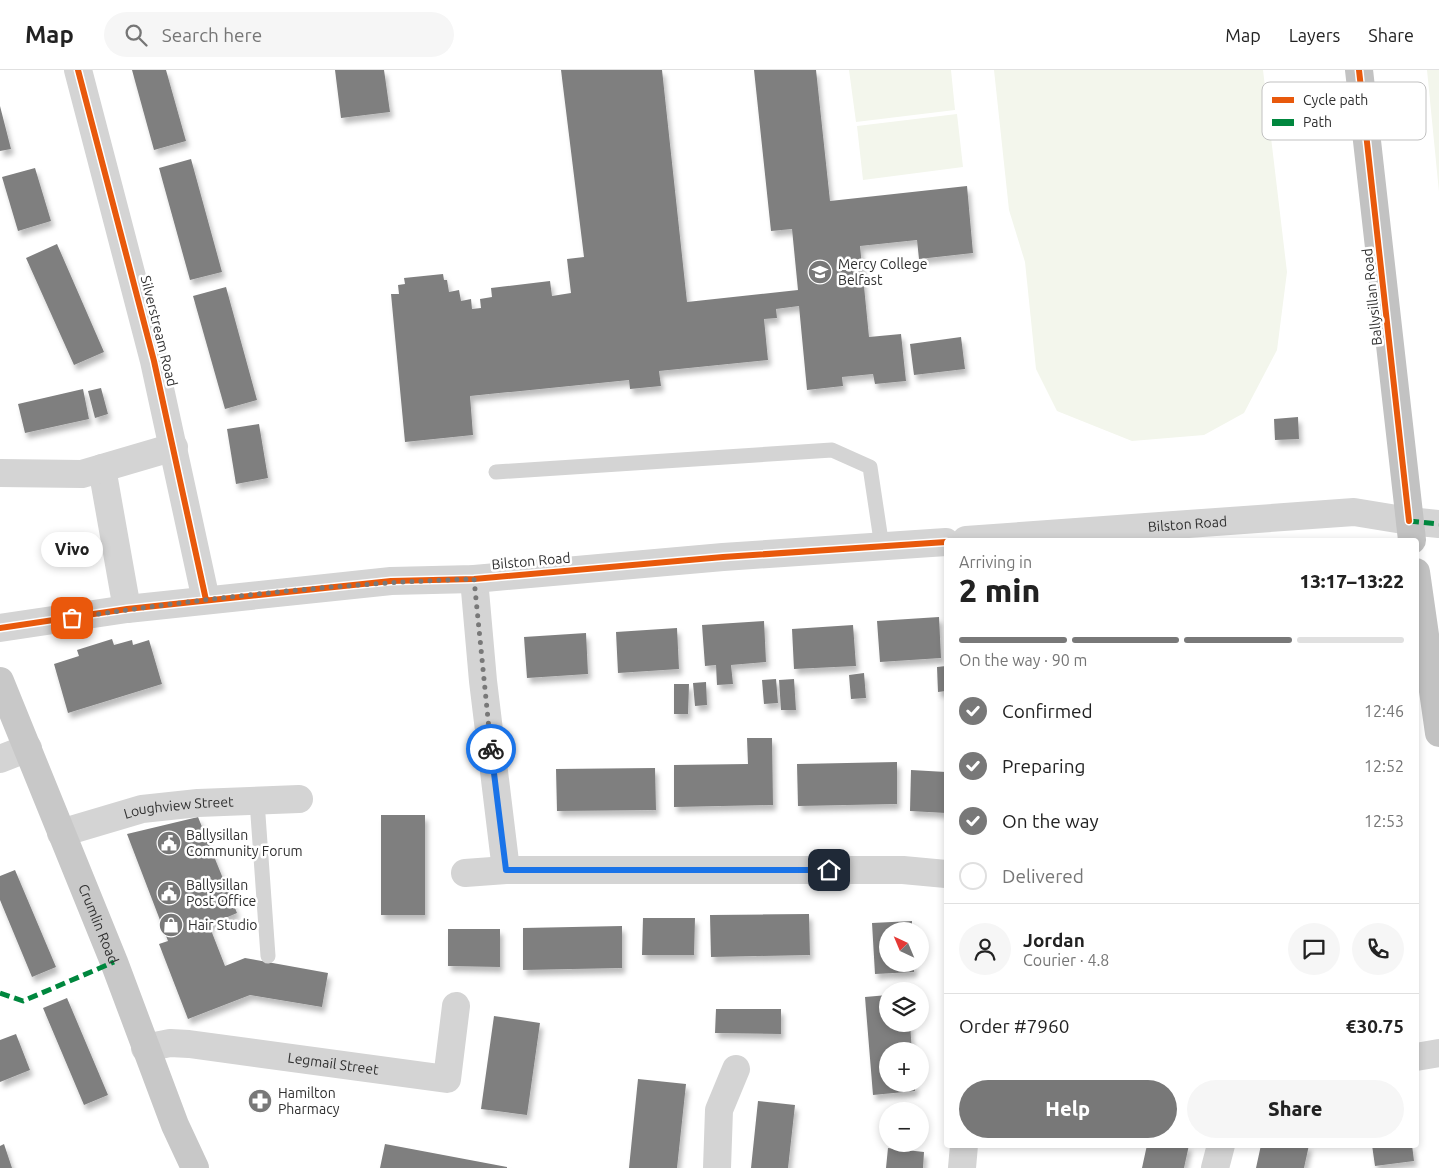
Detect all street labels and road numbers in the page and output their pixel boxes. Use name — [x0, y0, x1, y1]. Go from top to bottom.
street label: Ballysillan Road — [1359, 248, 1385, 346]
street label: Silverstream Road — [137, 274, 181, 388]
street label: Bilston Road — [1147, 513, 1228, 535]
street label: Bilston Road — [491, 550, 571, 572]
street label: Loughview Street — [122, 794, 234, 822]
street label: Crumlin Road — [75, 882, 122, 966]
street label: Legmail Street — [287, 1049, 380, 1078]

